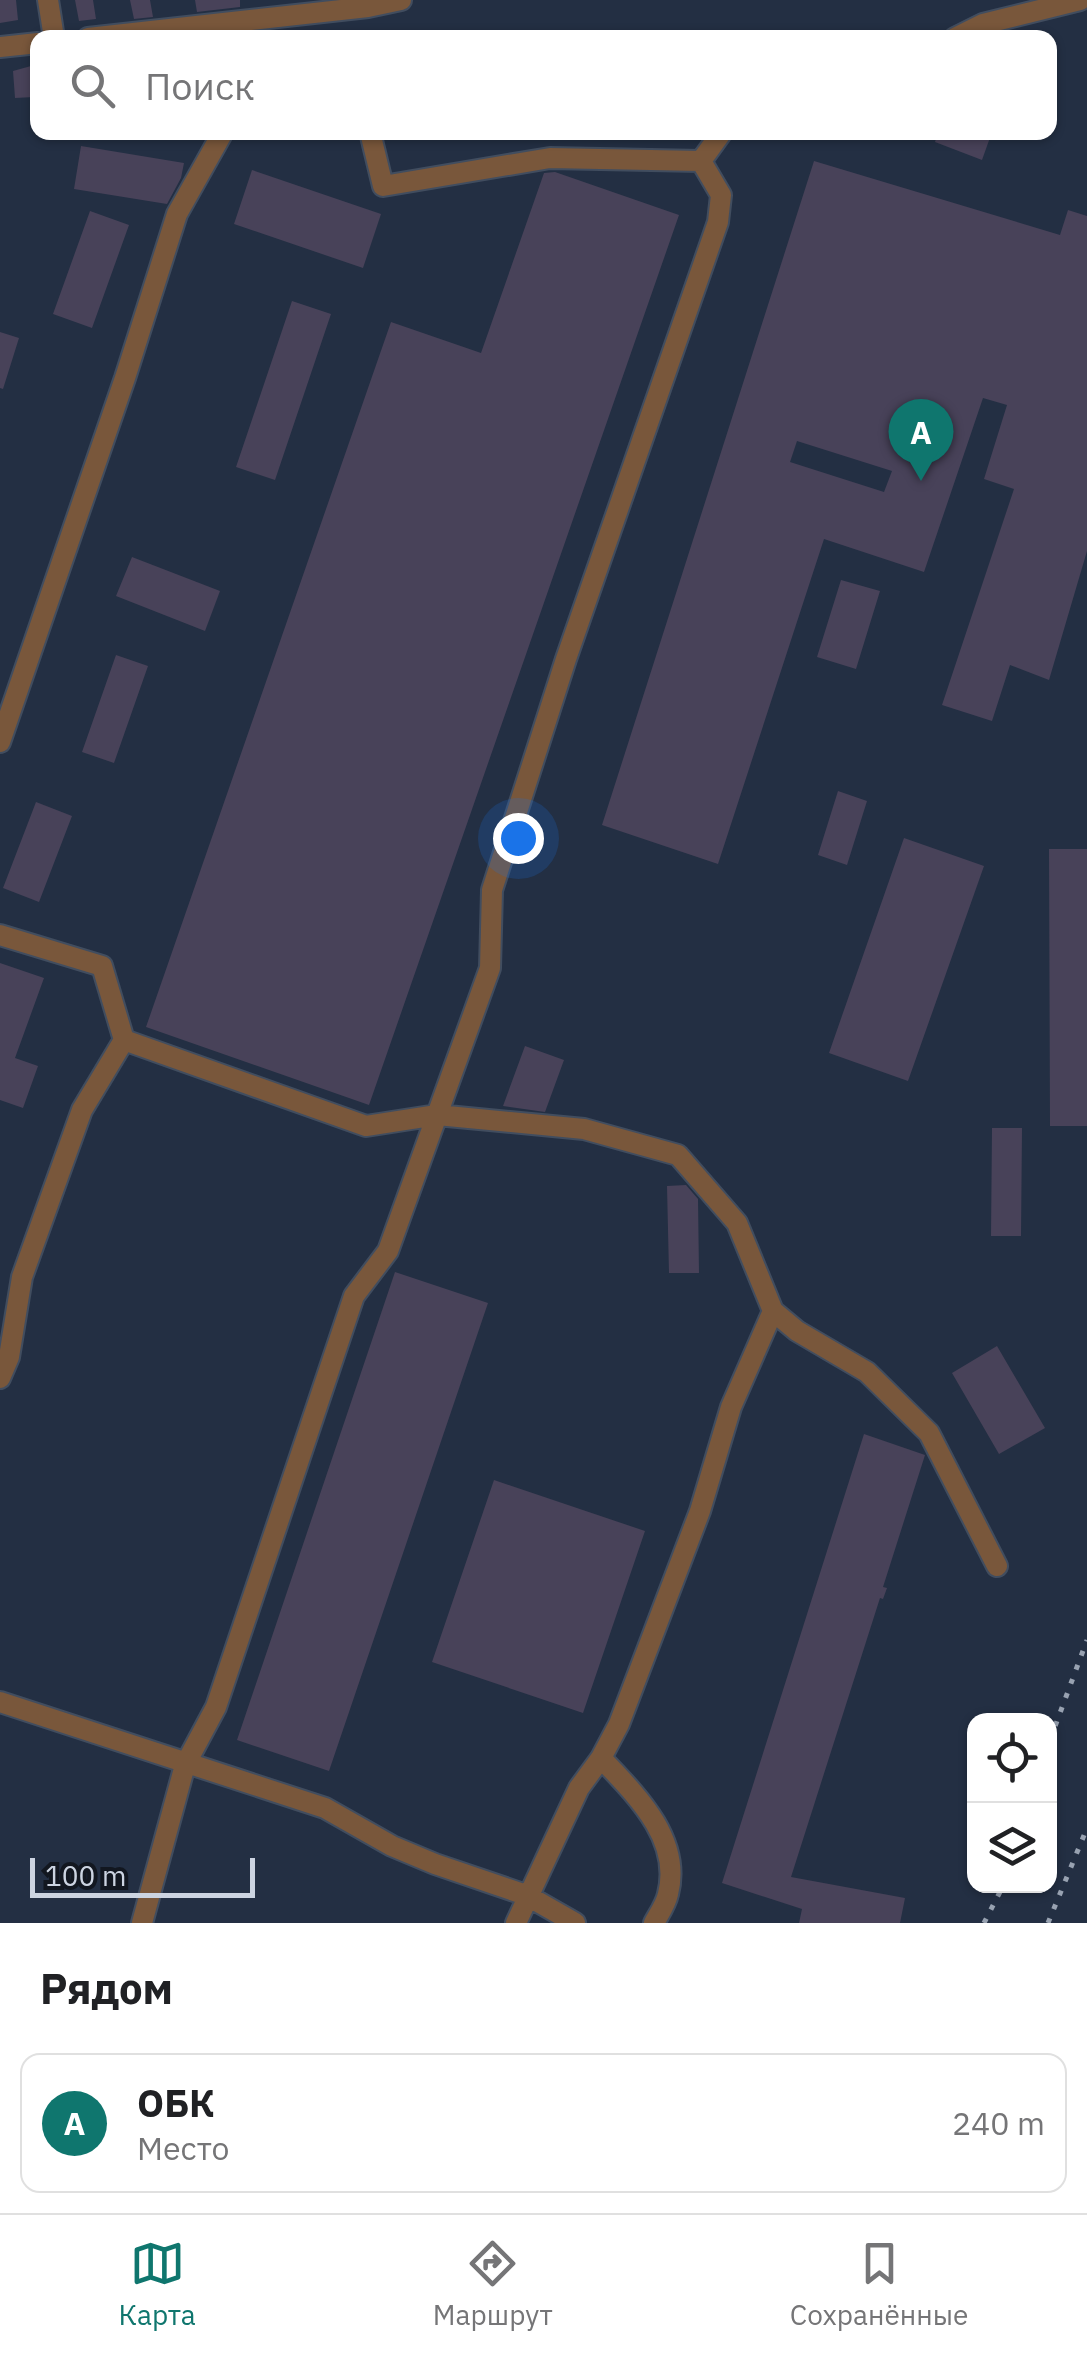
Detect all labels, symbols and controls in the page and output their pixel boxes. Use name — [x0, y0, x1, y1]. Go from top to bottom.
search box — [30, 30, 1057, 140]
icon: search — [65, 58, 120, 113]
text: Поиск — [145, 61, 255, 110]
pin: A — [888, 398, 954, 481]
your location — [493, 813, 544, 864]
map controls — [967, 1713, 1057, 1893]
button: locate — [967, 1713, 1057, 1803]
button: layers — [967, 1803, 1057, 1893]
scale bar — [30, 1853, 255, 1898]
text: 100 m — [45, 1857, 126, 1894]
text: Рядом — [40, 1961, 173, 2016]
text: ОБК — [137, 2078, 215, 2127]
text: A — [64, 2102, 85, 2144]
text: 240 m — [952, 2102, 1045, 2144]
text: Место — [137, 2127, 229, 2169]
tab: Карта — [119, 2236, 196, 2333]
tab: Маршрут — [433, 2236, 553, 2333]
tab: Сохранённые — [790, 2236, 968, 2333]

